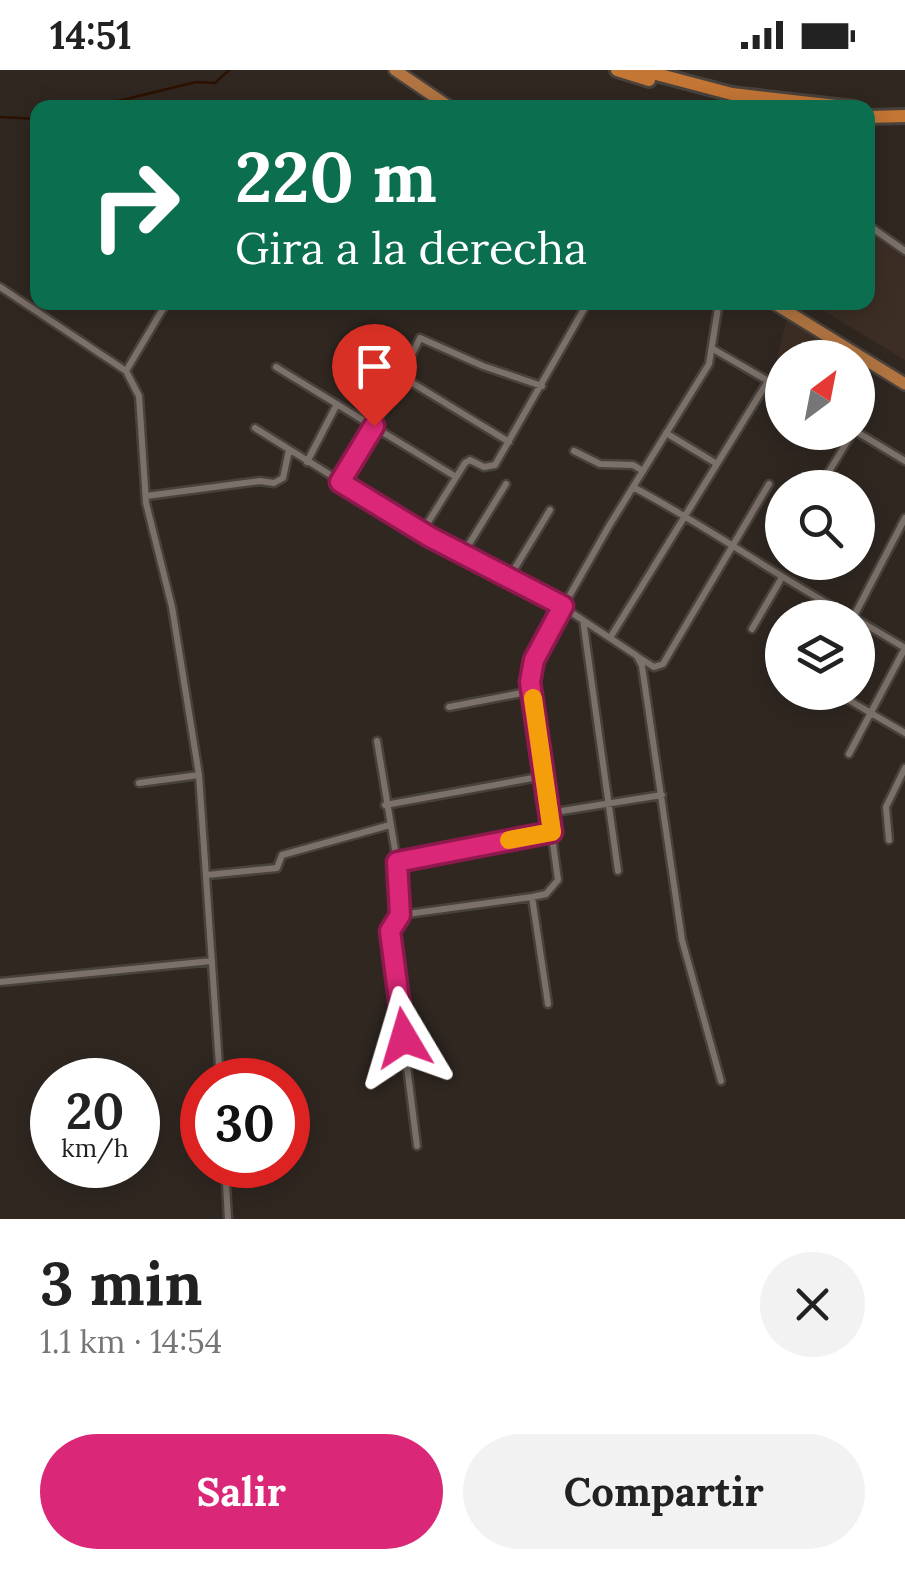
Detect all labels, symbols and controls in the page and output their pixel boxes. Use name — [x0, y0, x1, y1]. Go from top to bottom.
text: 14:51 — [50, 11, 132, 59]
text: 220 m — [235, 132, 437, 221]
icon: right — [70, 140, 200, 270]
text: Gira a la derecha — [235, 219, 587, 276]
pin — [332, 324, 417, 427]
icon: arrive — [347, 339, 402, 394]
north arrow — [765, 340, 875, 450]
map controls — [765, 340, 875, 710]
button: search — [765, 470, 875, 580]
button: layers — [765, 600, 875, 710]
position arrow — [352, 986, 456, 1090]
speed limit sign: 30 — [180, 1058, 310, 1188]
text: 20 — [66, 1079, 124, 1143]
text: km/h — [61, 1132, 129, 1164]
text: 3 min — [40, 1245, 202, 1321]
button: close — [760, 1252, 865, 1357]
text: 1.1 km · 14:54 — [40, 1321, 222, 1362]
button: Salir — [40, 1434, 443, 1549]
button: Compartir — [463, 1434, 865, 1549]

